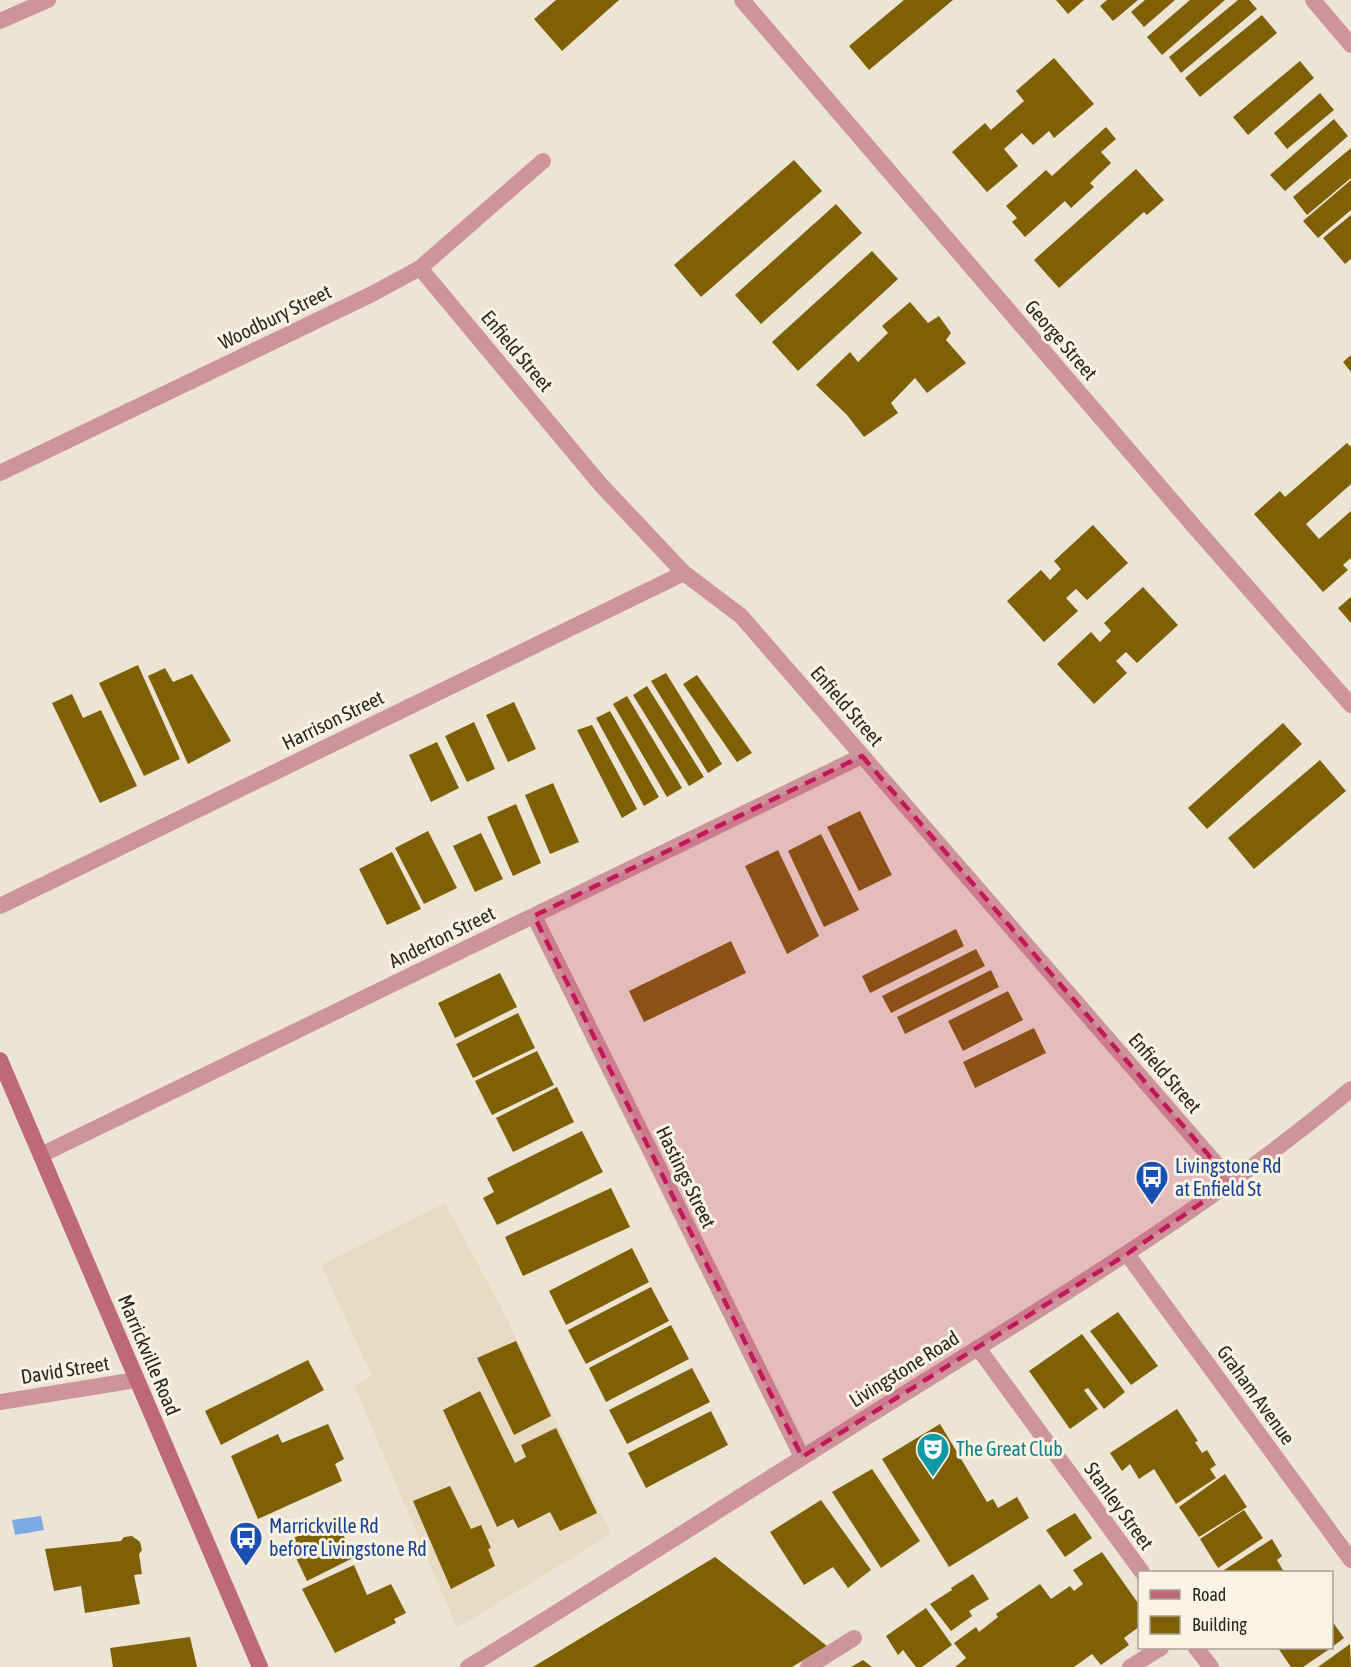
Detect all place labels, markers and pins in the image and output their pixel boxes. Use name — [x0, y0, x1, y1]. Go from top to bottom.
place label: Livingstone Rd at Enfield St — [1175, 1154, 1282, 1200]
bus stop icon: Livingstone Rd at Enfield St — [1134, 1159, 1170, 1206]
theatre icon: The Great Club — [915, 1431, 951, 1478]
place label: The Great Club — [956, 1437, 1063, 1460]
place label: Marrickville Rd before Livingstone Rd — [269, 1514, 427, 1560]
bus stop icon: Marrickville Rd before Livingstone Rd — [228, 1520, 264, 1567]

